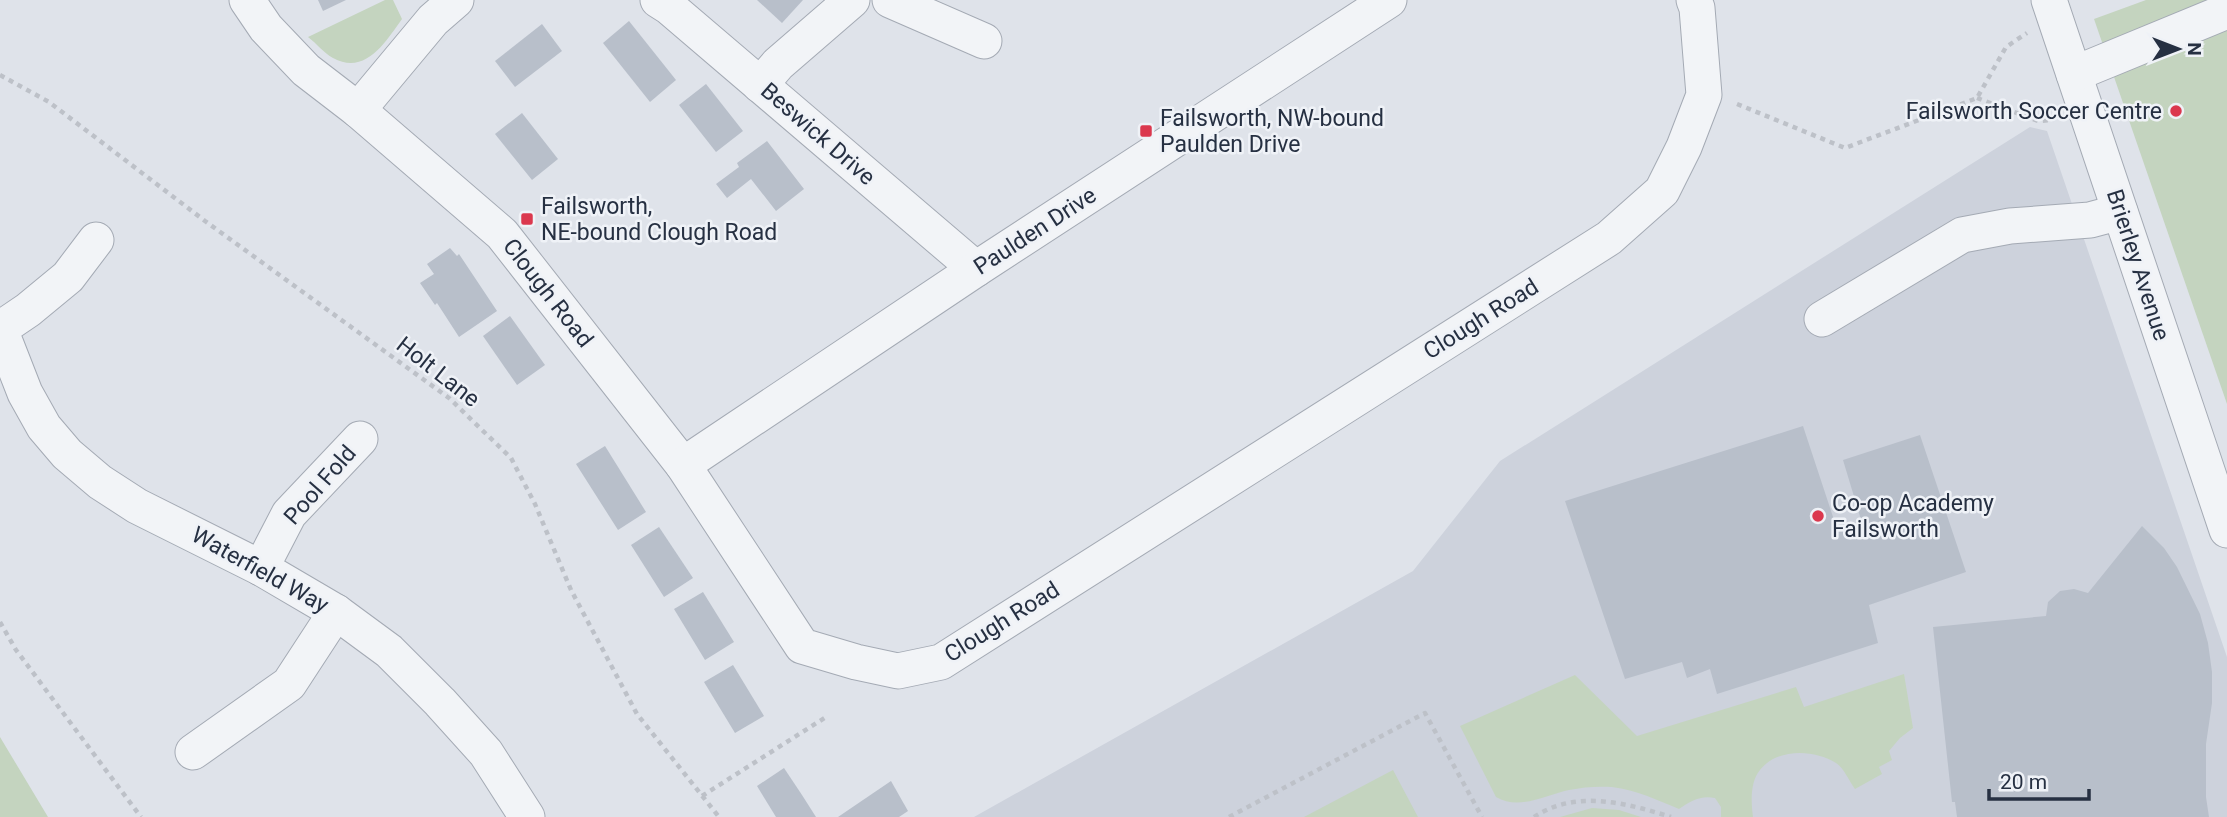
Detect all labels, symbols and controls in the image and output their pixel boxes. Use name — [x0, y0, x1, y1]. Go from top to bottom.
north arrow — [2143, 14, 2213, 84]
text: N — [2183, 42, 2206, 56]
street label: Beswick Drive — [755, 77, 881, 191]
place label: Failsworth Soccer Centre — [1906, 98, 2162, 125]
marker: Failsworth Soccer Centre — [2168, 103, 2184, 119]
place label: Failsworth, NW-bound Paulden Drive — [1160, 105, 1384, 158]
marker: Failsworth, NW-bound Paulden Drive — [1138, 123, 1154, 139]
street label: Paulden Drive — [969, 181, 1101, 281]
street label: Brierley Avenue — [2101, 186, 2175, 344]
place label: Failsworth, NE-bound Clough Road — [541, 193, 777, 246]
marker: Failsworth, NE-bound Clough Road — [519, 211, 535, 227]
street label: Clough Road — [497, 233, 599, 353]
street label: Clough Road — [1419, 273, 1543, 365]
street label: Holt Lane — [391, 331, 485, 413]
street label: Pool Fold — [278, 440, 362, 530]
place label: Co-op Academy Failsworth — [1832, 490, 1994, 543]
marker: Co-op Academy Failsworth — [1810, 508, 1826, 524]
street label: Waterfield Way — [187, 521, 333, 619]
street label: Clough Road — [940, 576, 1064, 668]
scale bar — [1989, 758, 2089, 802]
text: 20 m — [2000, 770, 2047, 794]

